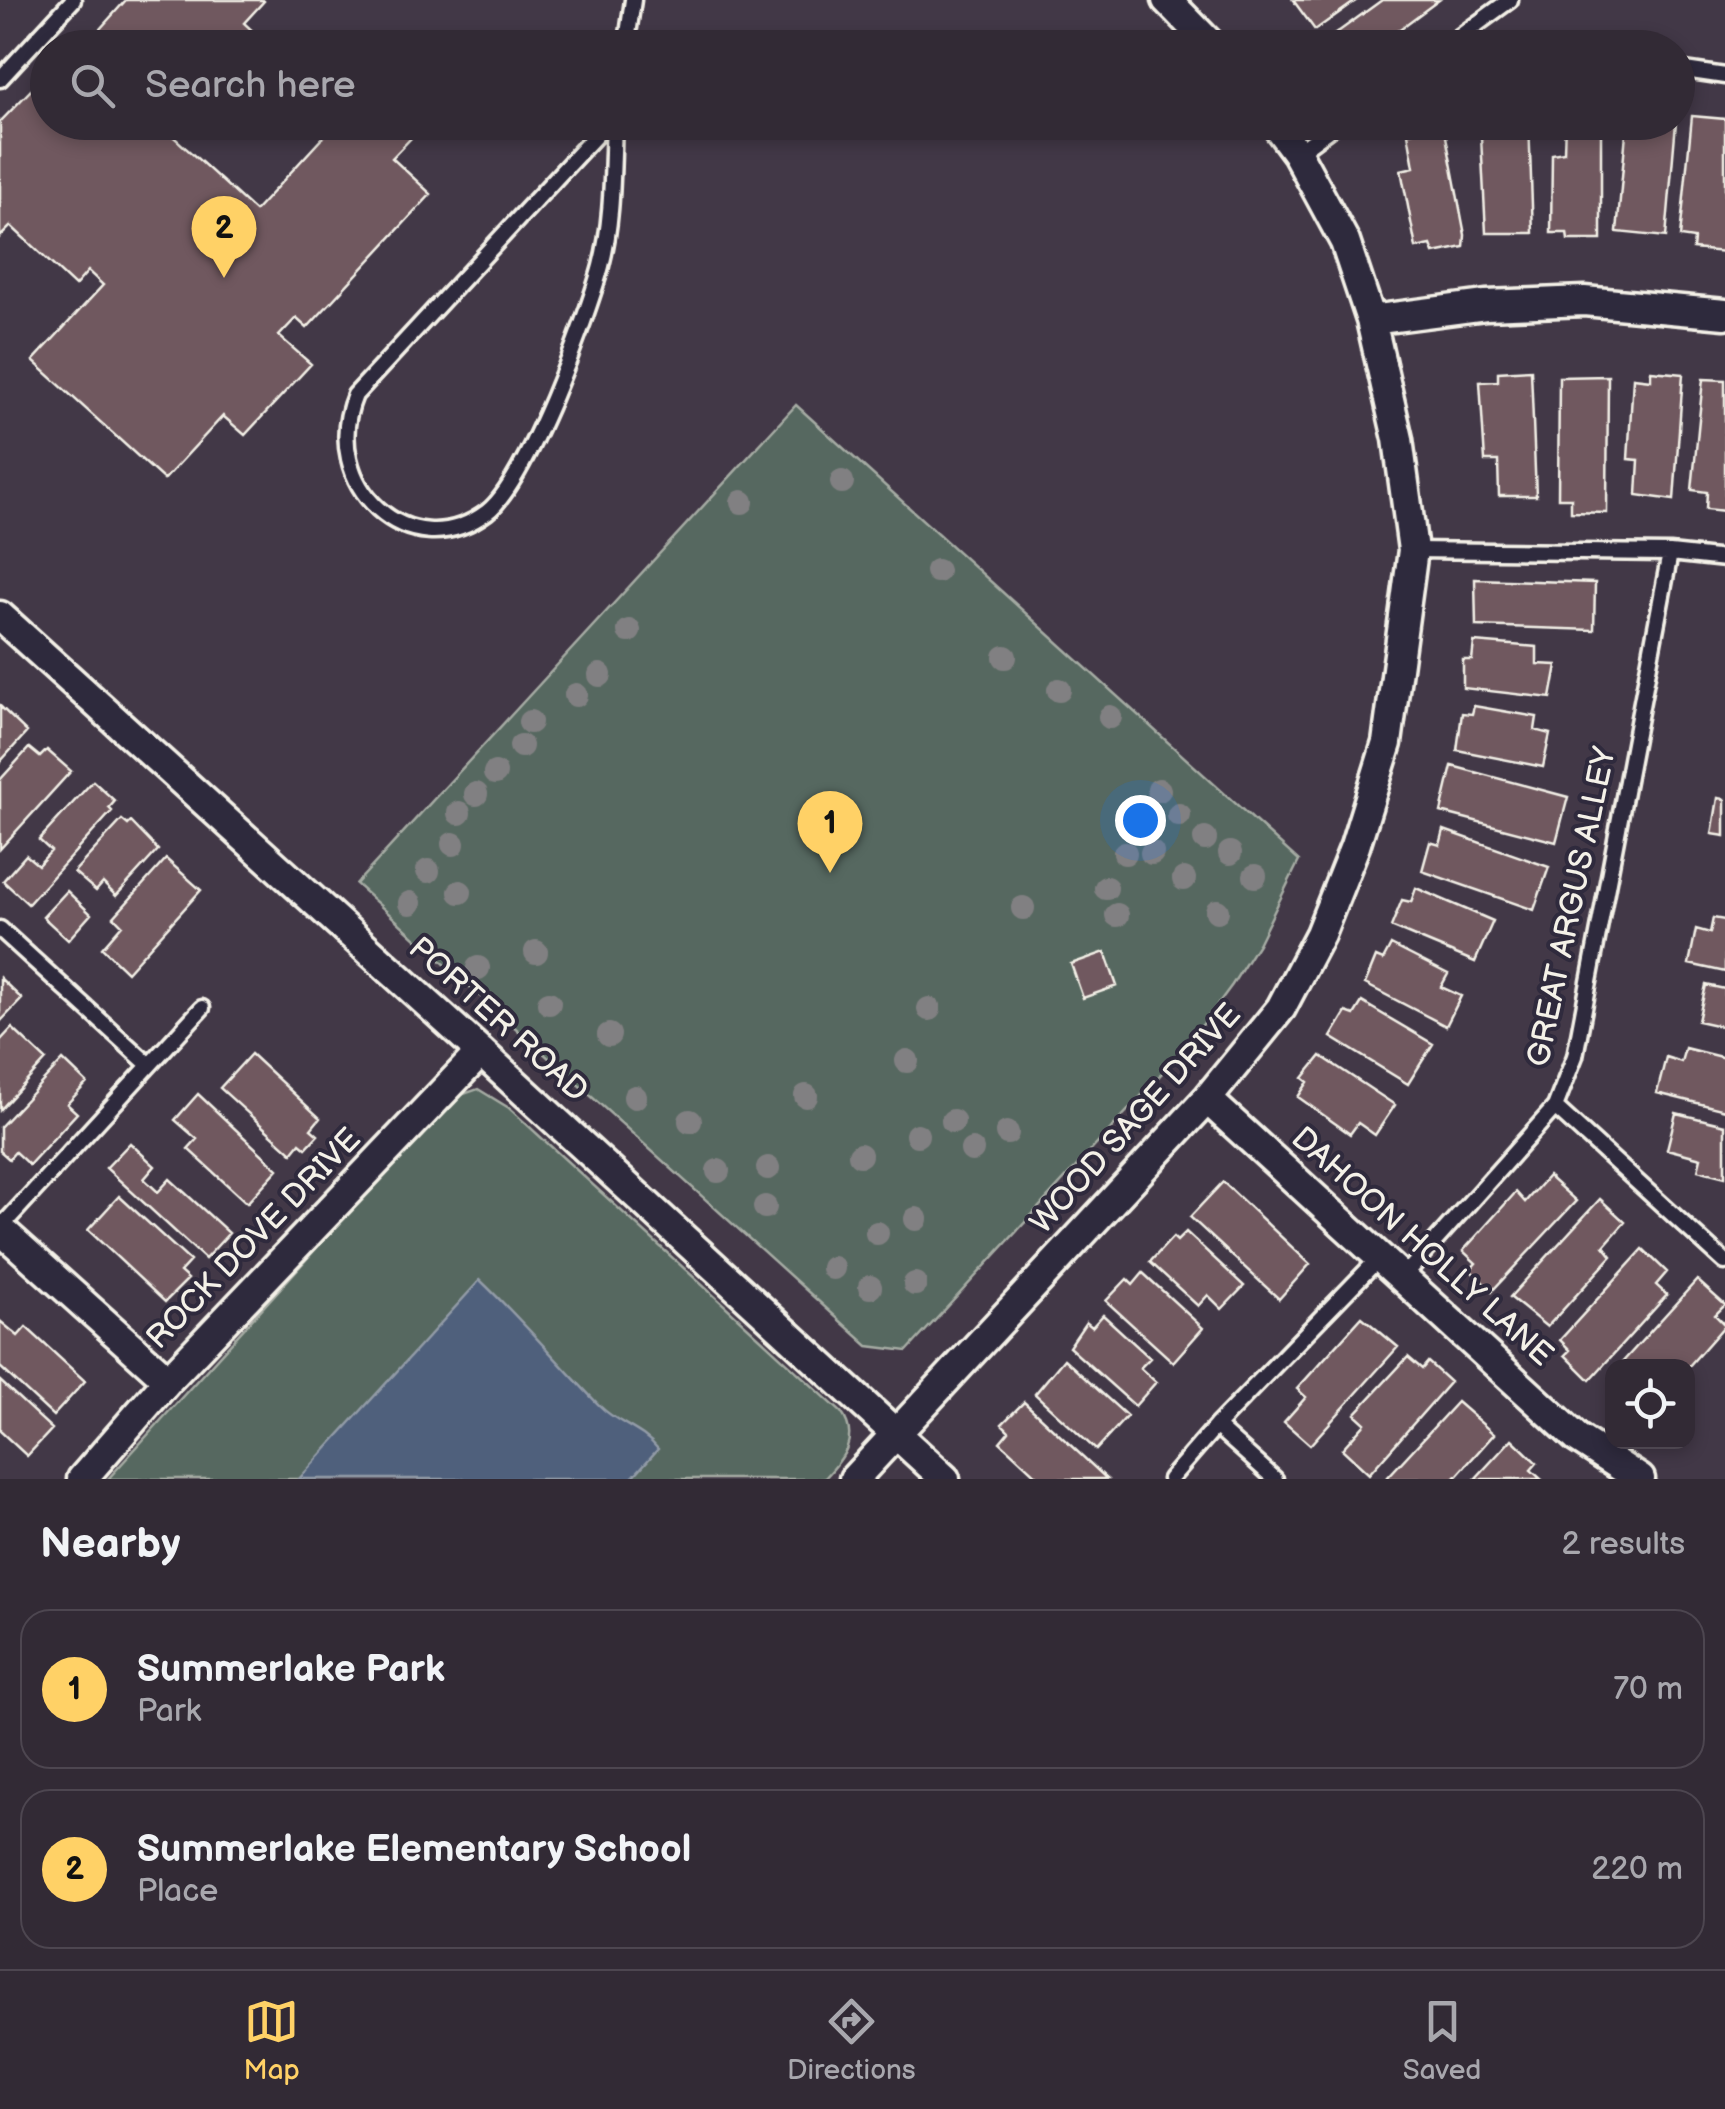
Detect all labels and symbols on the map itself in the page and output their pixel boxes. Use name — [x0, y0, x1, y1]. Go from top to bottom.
pin: 2 — [192, 196, 256, 278]
street label: GREAT ARGUS ALLEY — [1519, 743, 1625, 1070]
pin: 1 — [798, 790, 862, 873]
your location — [1115, 795, 1166, 846]
street label: PORTER ROAD — [400, 929, 596, 1111]
street label: WOOD SAGE DRIVE — [1022, 996, 1250, 1242]
street label: DAHOON HOLLY LANE — [1283, 1119, 1561, 1375]
street label: ROCK DOVE DRIVE — [139, 1120, 369, 1358]

